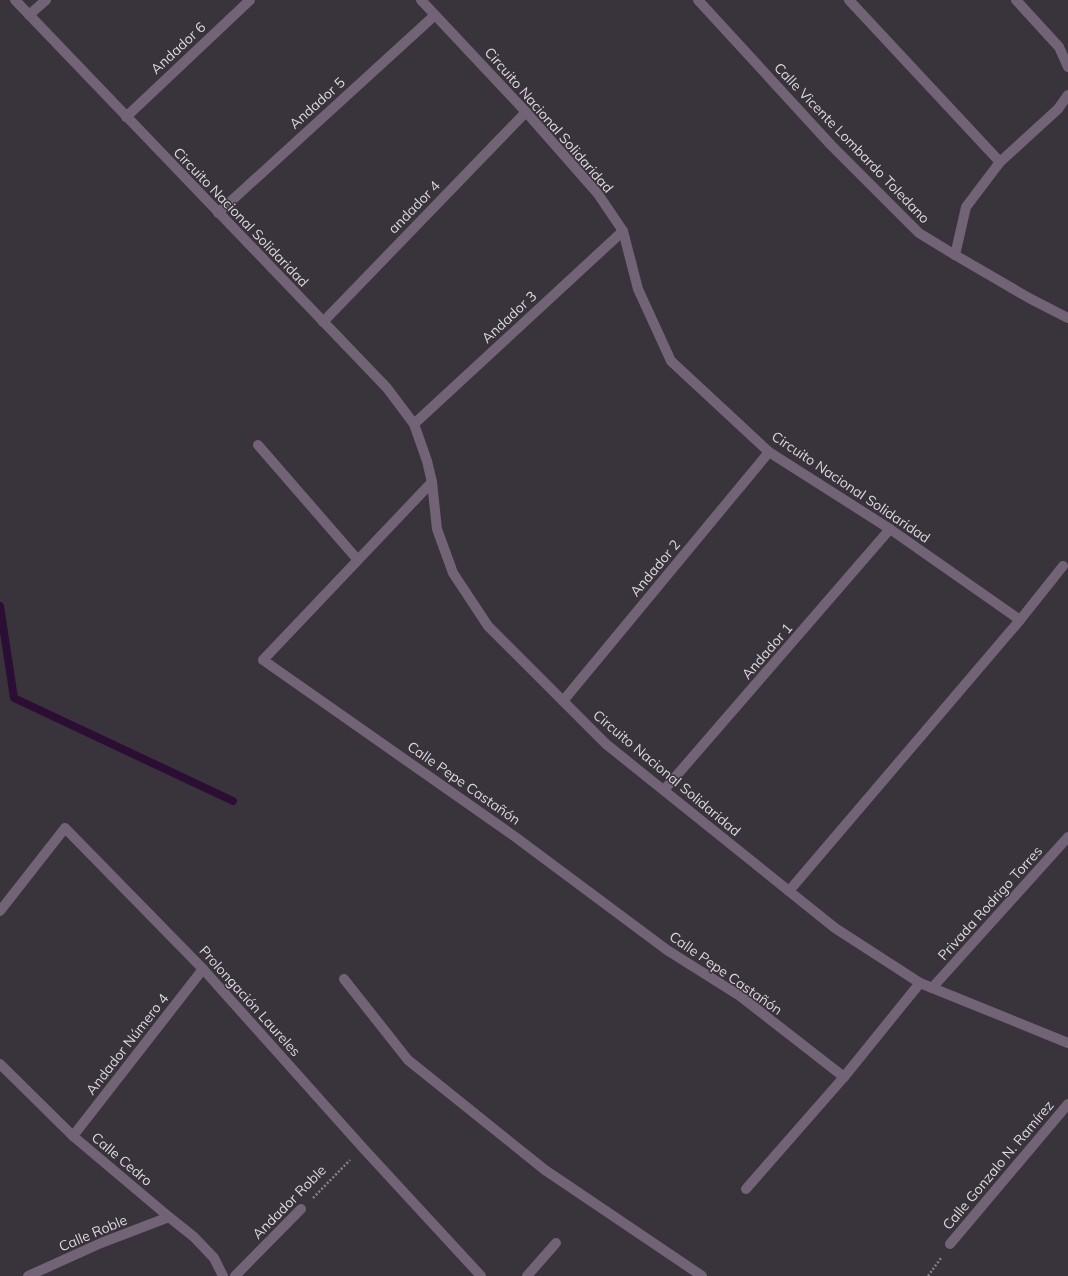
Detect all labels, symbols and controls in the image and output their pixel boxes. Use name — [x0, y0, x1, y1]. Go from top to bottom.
street label: Andador 6 — [147, 18, 209, 78]
street label: Circuito Nacional Solidaridad — [481, 43, 617, 197]
street label: Calle Vicente Lombardo Toledano — [770, 59, 934, 227]
street label: Andador 5 — [285, 73, 349, 133]
street label: Circuito Nacional Solidaridad — [169, 143, 313, 291]
street label: andador 4 — [384, 176, 444, 237]
street label: Andador 3 — [478, 287, 540, 347]
street label: Circuito Nacional Solidaridad — [768, 427, 934, 547]
street label: Andador 2 — [626, 536, 684, 600]
street label: Andador 1 — [738, 619, 796, 683]
street label: Circuito Nacional Solidaridad — [590, 706, 744, 840]
street label: Calle Pepe Castañón — [404, 737, 524, 829]
street label: Privada Rodrigo Torres — [934, 842, 1046, 964]
street label: Calle Pepe Castañón — [666, 927, 786, 1019]
street label: Prolongación Laureles — [195, 942, 305, 1060]
street label: Andador Número 4 — [82, 989, 173, 1098]
street label: Calle Gonzalo N. Ramírez — [939, 1097, 1057, 1233]
street label: Calle Cedro — [88, 1128, 156, 1190]
street label: Andador Roble — [248, 1161, 330, 1243]
street label: Calle Roble — [56, 1211, 130, 1255]

